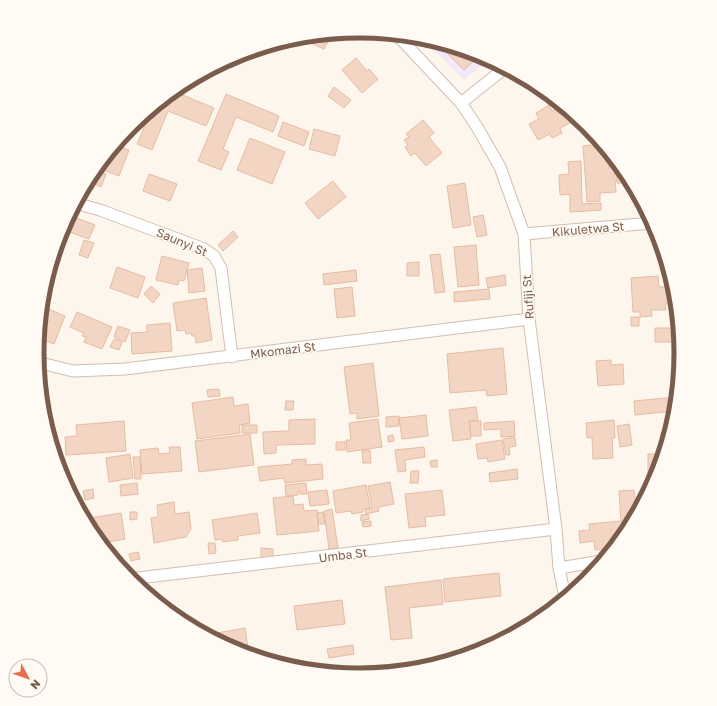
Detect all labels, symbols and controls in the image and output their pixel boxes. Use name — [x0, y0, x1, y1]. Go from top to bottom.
street label: Kikuletwa St — [551, 218, 625, 240]
street label: Saunyi St — [154, 225, 210, 260]
street label: Rufiji St — [519, 274, 537, 320]
street label: Mkomazi St — [249, 339, 317, 361]
street label: Umba St — [318, 545, 368, 565]
north arrow — [8, 658, 48, 698]
text: N — [28, 677, 44, 692]

